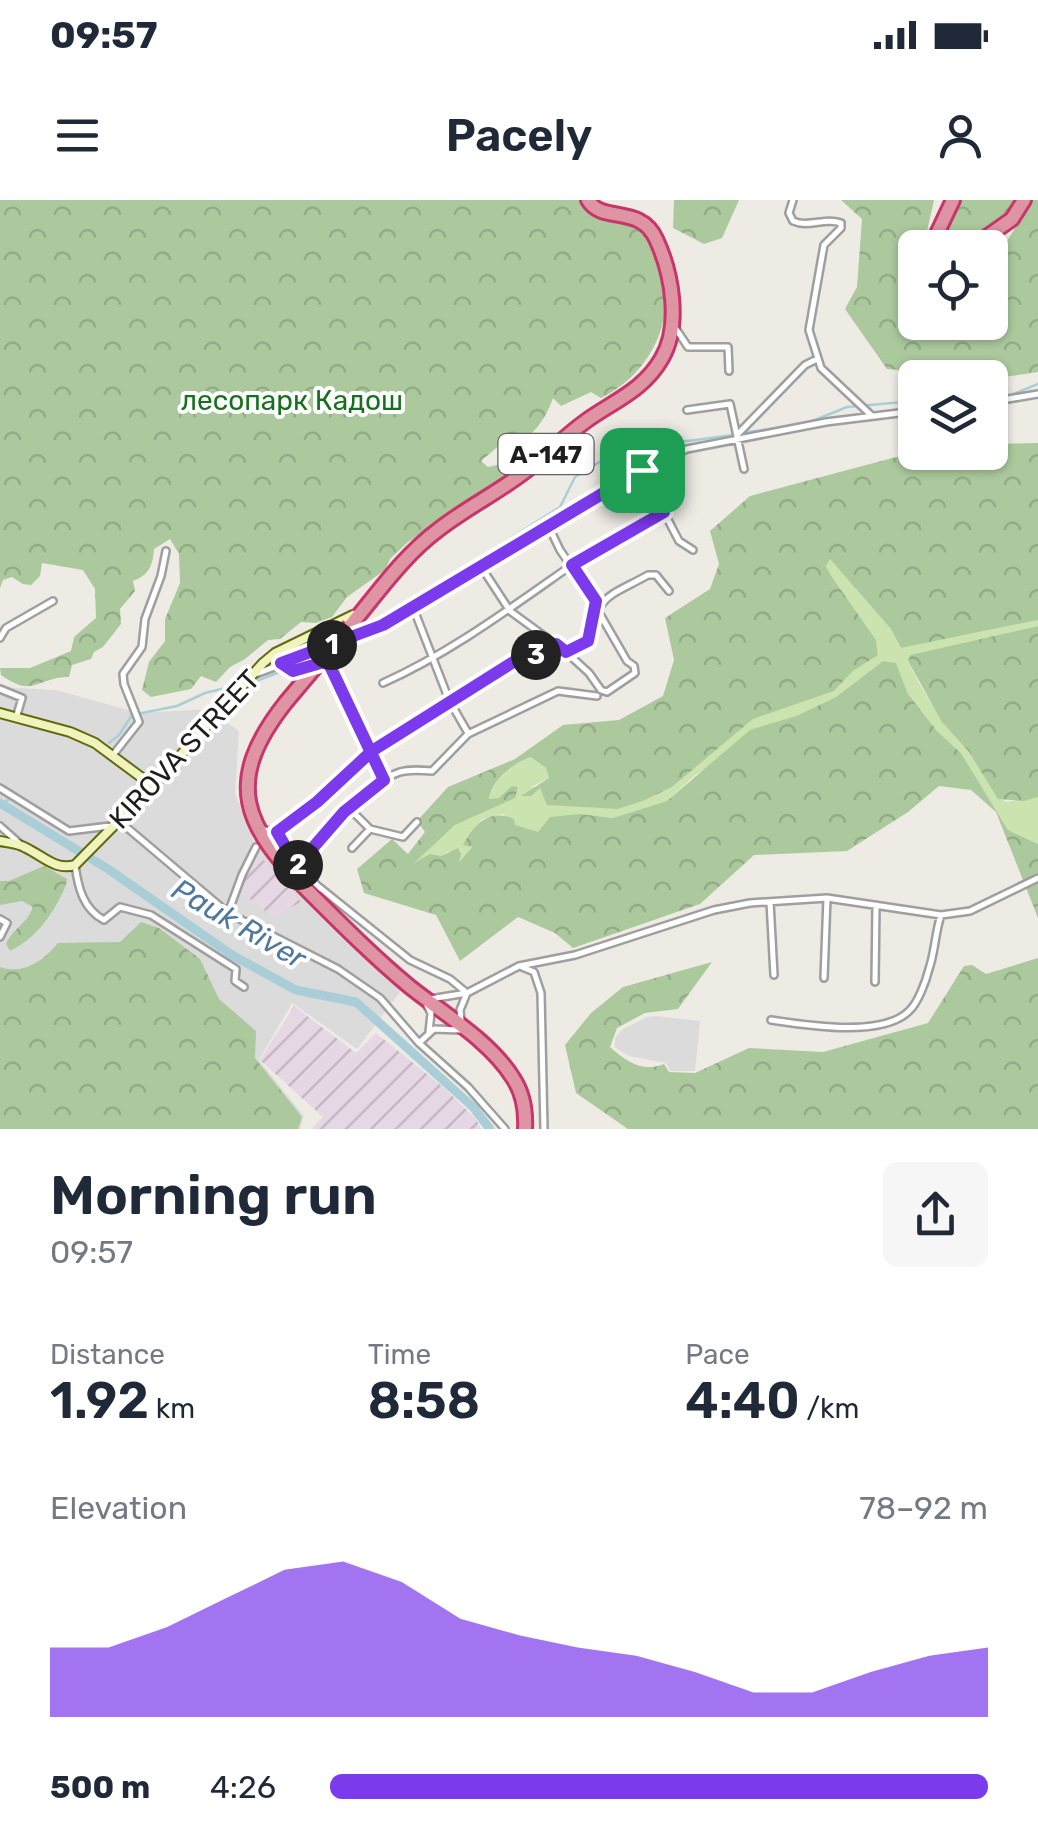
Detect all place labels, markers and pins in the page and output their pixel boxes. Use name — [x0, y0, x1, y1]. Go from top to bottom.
pin — [600, 428, 685, 513]
pin: 1 — [307, 620, 357, 670]
pin: 3 — [511, 630, 561, 680]
pin: 2 — [273, 840, 323, 890]

